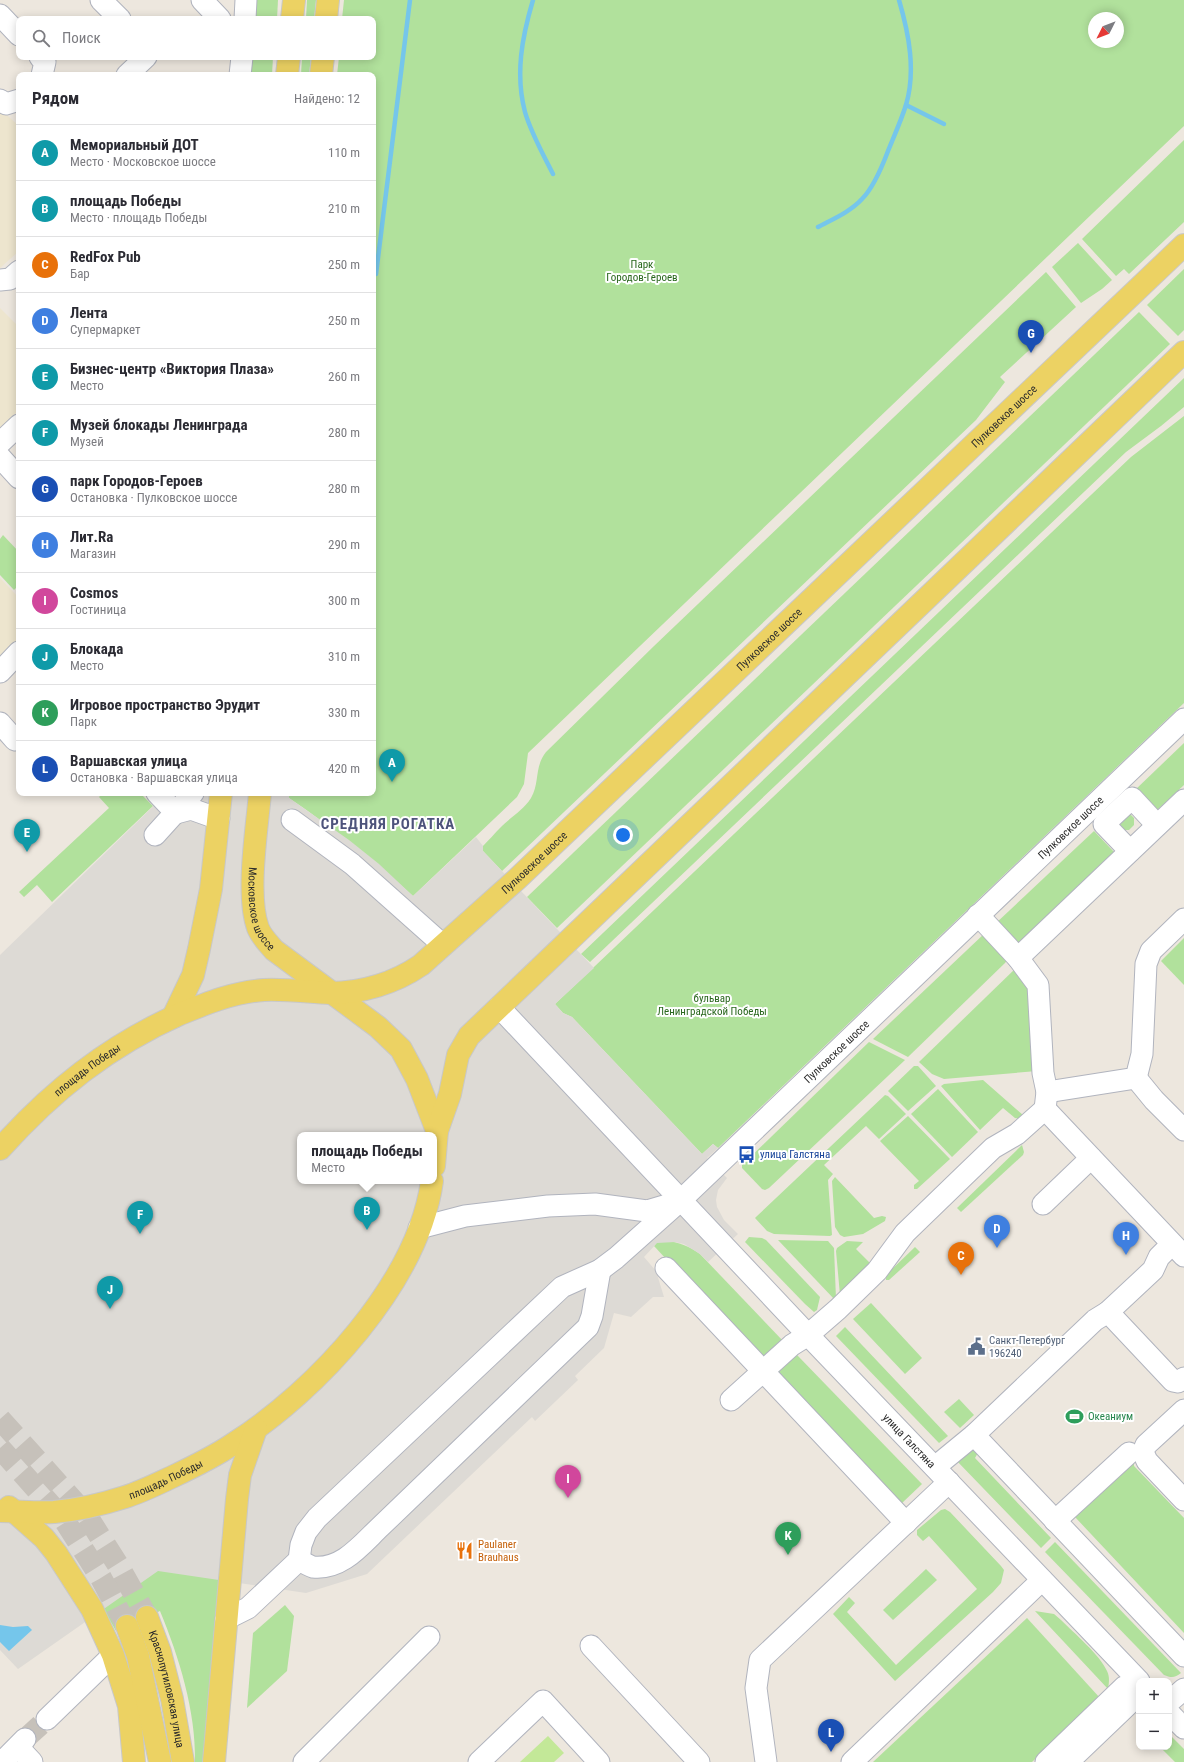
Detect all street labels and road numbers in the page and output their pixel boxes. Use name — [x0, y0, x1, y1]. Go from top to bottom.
street label: Пулковское шоссе — [969, 382, 1039, 450]
street label: Пулковское шоссе — [734, 605, 805, 673]
street label: Пулковское шоссе — [1035, 793, 1106, 862]
street label: Пулковское шоссе — [499, 828, 570, 896]
street label: Московское шоссе — [246, 867, 278, 953]
street label: Пулковское шоссе — [801, 1017, 872, 1086]
street label: площадь Победы — [51, 1041, 123, 1099]
street label: улица Галстяна — [880, 1411, 938, 1471]
street label: площадь Победы — [127, 1457, 205, 1502]
street label: Краснопутиловская улица — [146, 1629, 187, 1749]

